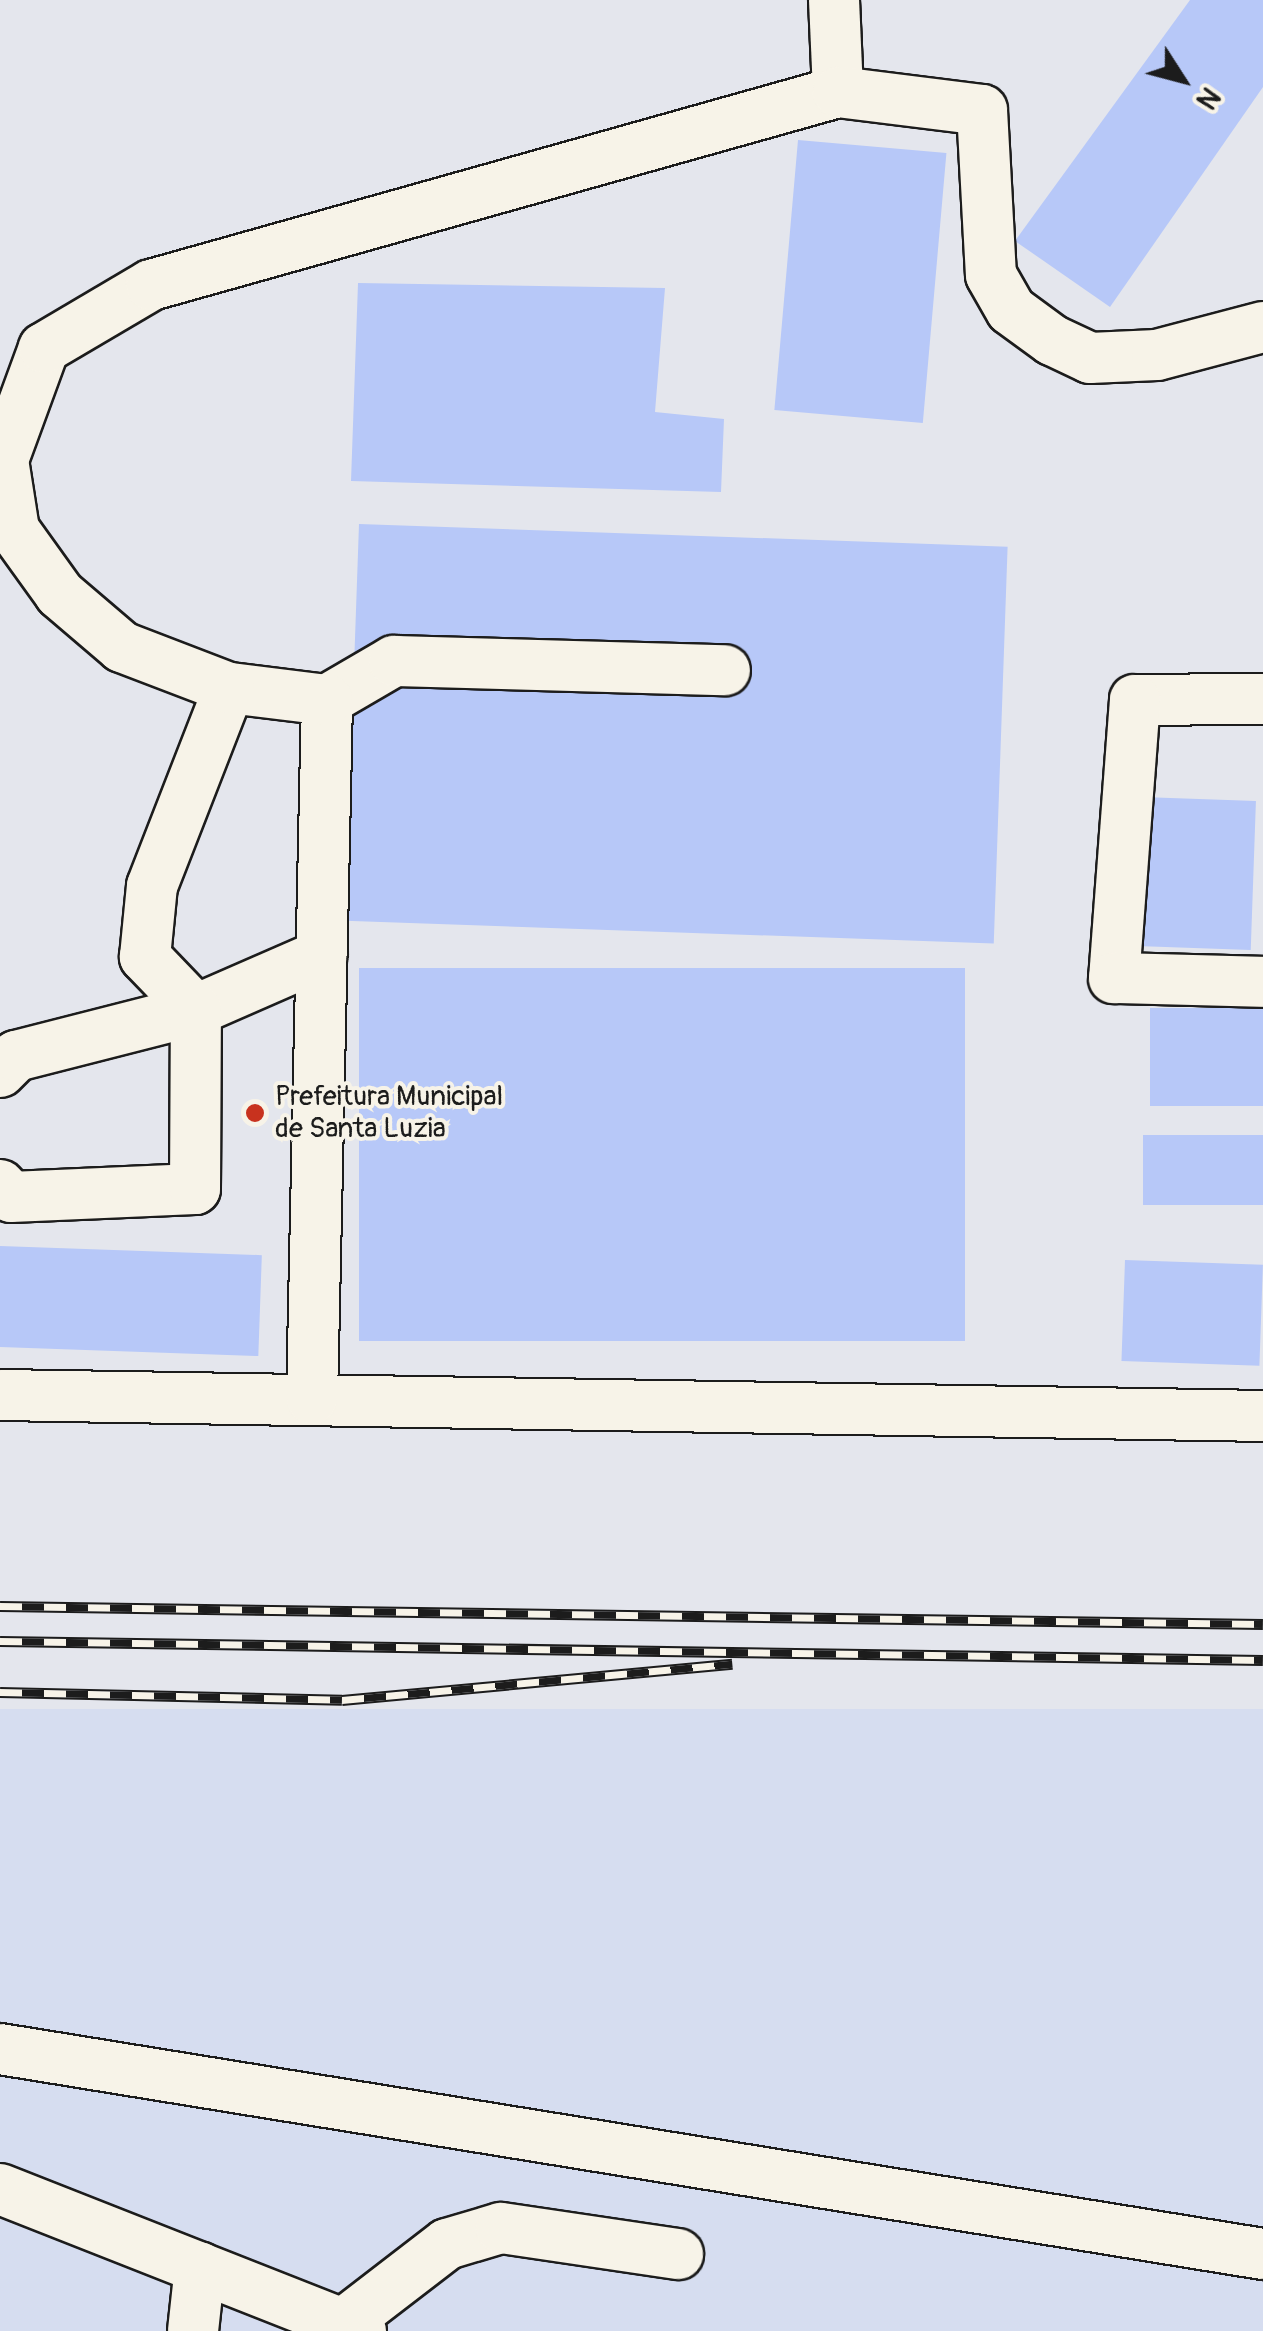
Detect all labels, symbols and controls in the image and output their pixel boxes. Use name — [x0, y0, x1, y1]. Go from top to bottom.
north arrow — [1133, 30, 1233, 130]
text: N — [1188, 80, 1227, 116]
place label: Prefeitura Municipal de Santa Luzia — [275, 1080, 503, 1146]
marker: Prefeitura Municipal de Santa Luzia — [244, 1102, 266, 1124]

